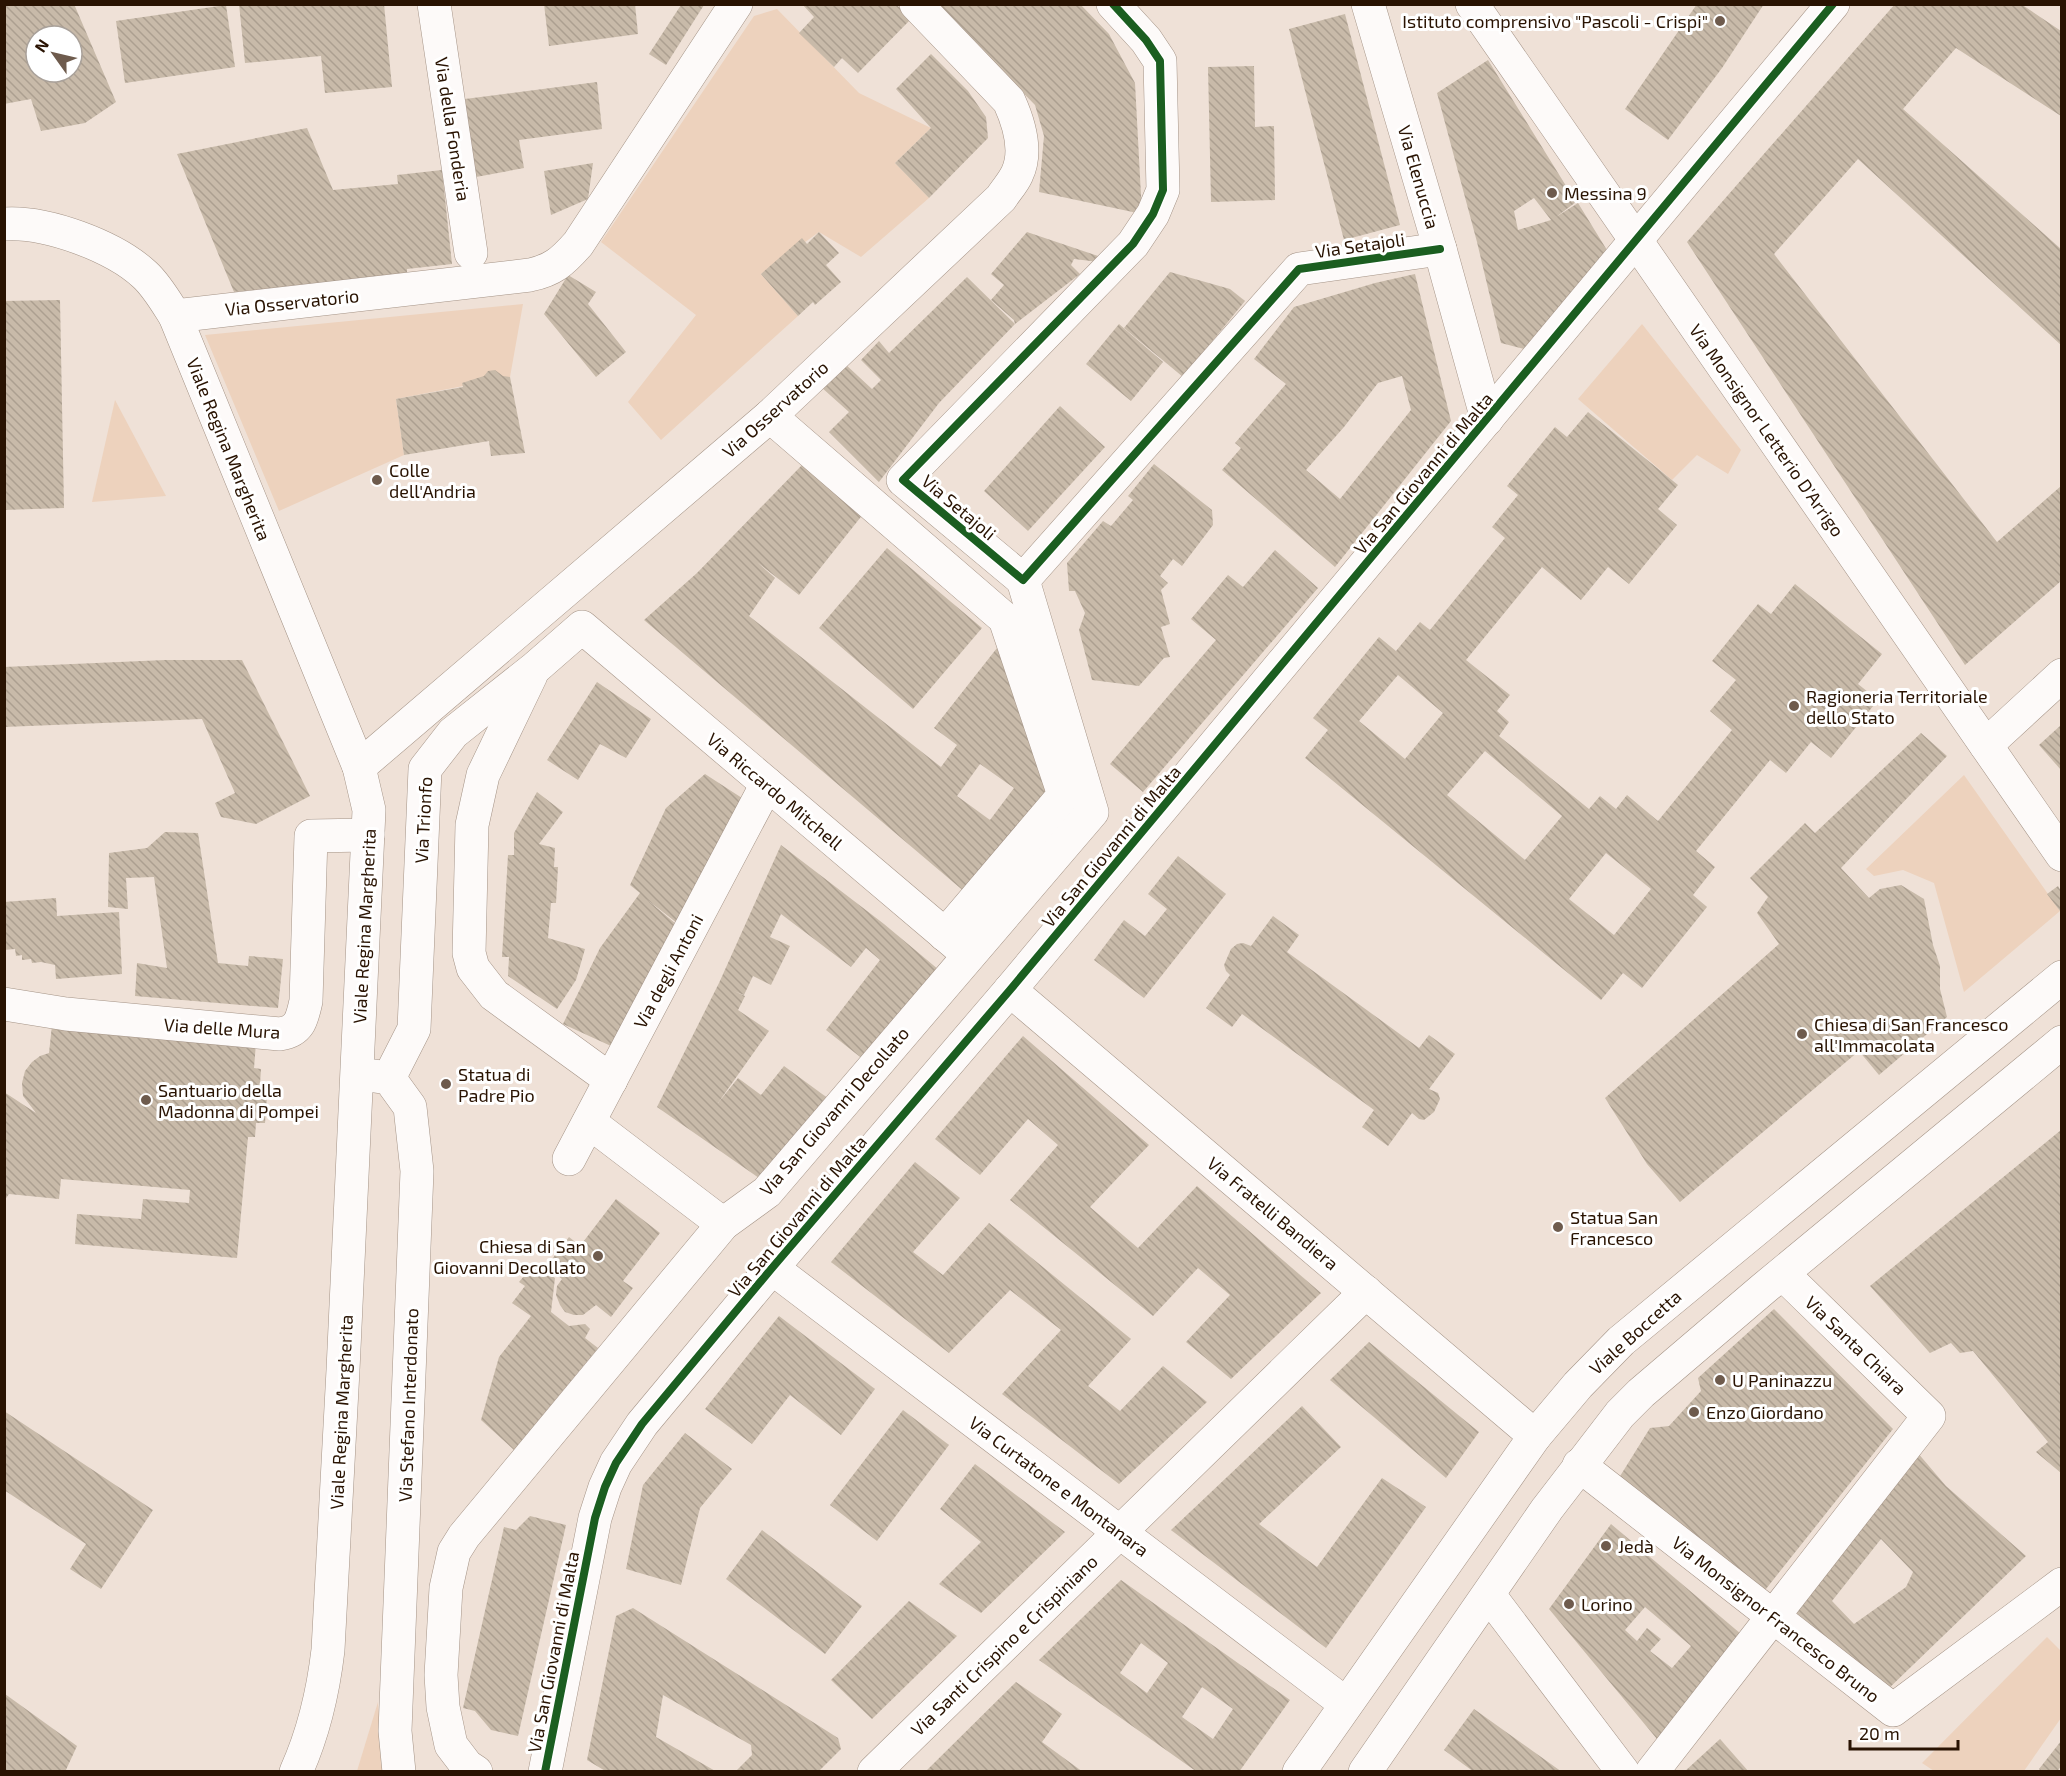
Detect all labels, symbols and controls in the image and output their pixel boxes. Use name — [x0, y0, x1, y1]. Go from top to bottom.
place label: Istituto comprensivo "Pascoli - Crispi" — [1402, 10, 1708, 32]
marker: Istituto comprensivo "Pascoli - Crispi" — [1713, 14, 1727, 28]
north arrow — [24, 24, 84, 84]
text: N — [30, 35, 52, 55]
street label: Via della Fonderia — [431, 55, 475, 203]
street label: Via Elenuccia — [1394, 123, 1444, 231]
place label: Messina 9 — [1564, 182, 1647, 204]
marker: Messina 9 — [1545, 186, 1559, 200]
street label: Via Setajoli — [1314, 228, 1406, 262]
street label: Via Osservatorio — [224, 284, 360, 320]
street label: Via Monsignor Letterio D'Arrigo — [1685, 319, 1849, 541]
street label: Viale Regina Margherita — [182, 354, 276, 544]
street label: Via Osservatorio — [718, 356, 832, 462]
street label: Via San Giovanni di Malta — [1349, 387, 1497, 559]
place label: Colle dell'Andria — [389, 459, 476, 502]
street label: Via Setajoli — [917, 470, 1001, 544]
marker: Colle dell'Andria — [370, 473, 384, 487]
place label: Ragioneria Territoriale dello Stato — [1806, 685, 1988, 728]
marker: Ragioneria Territoriale dello Stato — [1787, 699, 1801, 713]
street label: Via Riccardo Mitchell — [703, 728, 848, 855]
street label: Via San Giovanni di Malta — [1037, 760, 1185, 932]
street label: Via Trionfo — [410, 776, 436, 864]
street label: Viale Regina Margherita — [348, 828, 380, 1024]
street label: Via degli Antoni — [629, 910, 707, 1032]
street label: Via delle Mura — [163, 1013, 281, 1043]
place label: Chiesa di San Francesco all'Immacolata — [1814, 1013, 2008, 1056]
street label: Via San Giovanni Decollato — [755, 1022, 913, 1200]
marker: Chiesa di San Francesco all'Immacolata — [1795, 1027, 1809, 1041]
place label: Statua di Padre Pio — [458, 1063, 535, 1106]
marker: Statua di Padre Pio — [439, 1077, 453, 1091]
place label: Santuario della Madonna di Pompei — [158, 1079, 319, 1122]
marker: Santuario della Madonna di Pompei — [139, 1093, 153, 1107]
street label: Via San Giovanni di Malta — [723, 1130, 871, 1302]
street label: Via Fratelli Bandiera — [1203, 1152, 1343, 1274]
place label: Statua San Francesco — [1570, 1206, 1658, 1249]
marker: Statua San Francesco — [1551, 1220, 1565, 1234]
place label: Chiesa di San Giovanni Decollato — [433, 1235, 586, 1278]
marker: Chiesa di San Giovanni Decollato — [591, 1249, 605, 1263]
street label: Viale Boccetta — [1584, 1285, 1686, 1379]
street label: Via Santa Chiara — [1801, 1291, 1911, 1399]
street label: Via Stefano Interdonato — [394, 1308, 422, 1502]
street label: Viale Regina Margherita — [325, 1314, 357, 1510]
place label: U Paninazzu — [1732, 1369, 1832, 1391]
marker: U Paninazzu — [1713, 1373, 1727, 1387]
place label: Enzo Giordano — [1706, 1401, 1824, 1423]
marker: Enzo Giordano — [1687, 1405, 1701, 1419]
street label: Via Curtatone e Montanara — [965, 1411, 1153, 1561]
street label: Via Monsignor Francesco Bruno — [1668, 1531, 1884, 1707]
place label: Jedà — [1618, 1535, 1654, 1557]
marker: Jedà — [1599, 1539, 1613, 1553]
street label: Via San Giovanni di Malta — [523, 1549, 583, 1755]
street label: Via Santi Crispino e Crispiniano — [906, 1550, 1102, 1740]
place label: Lorino — [1581, 1593, 1633, 1615]
marker: Lorino — [1562, 1597, 1576, 1611]
scale bar — [1850, 1713, 1958, 1751]
text: 20 m — [1859, 1722, 1900, 1744]

